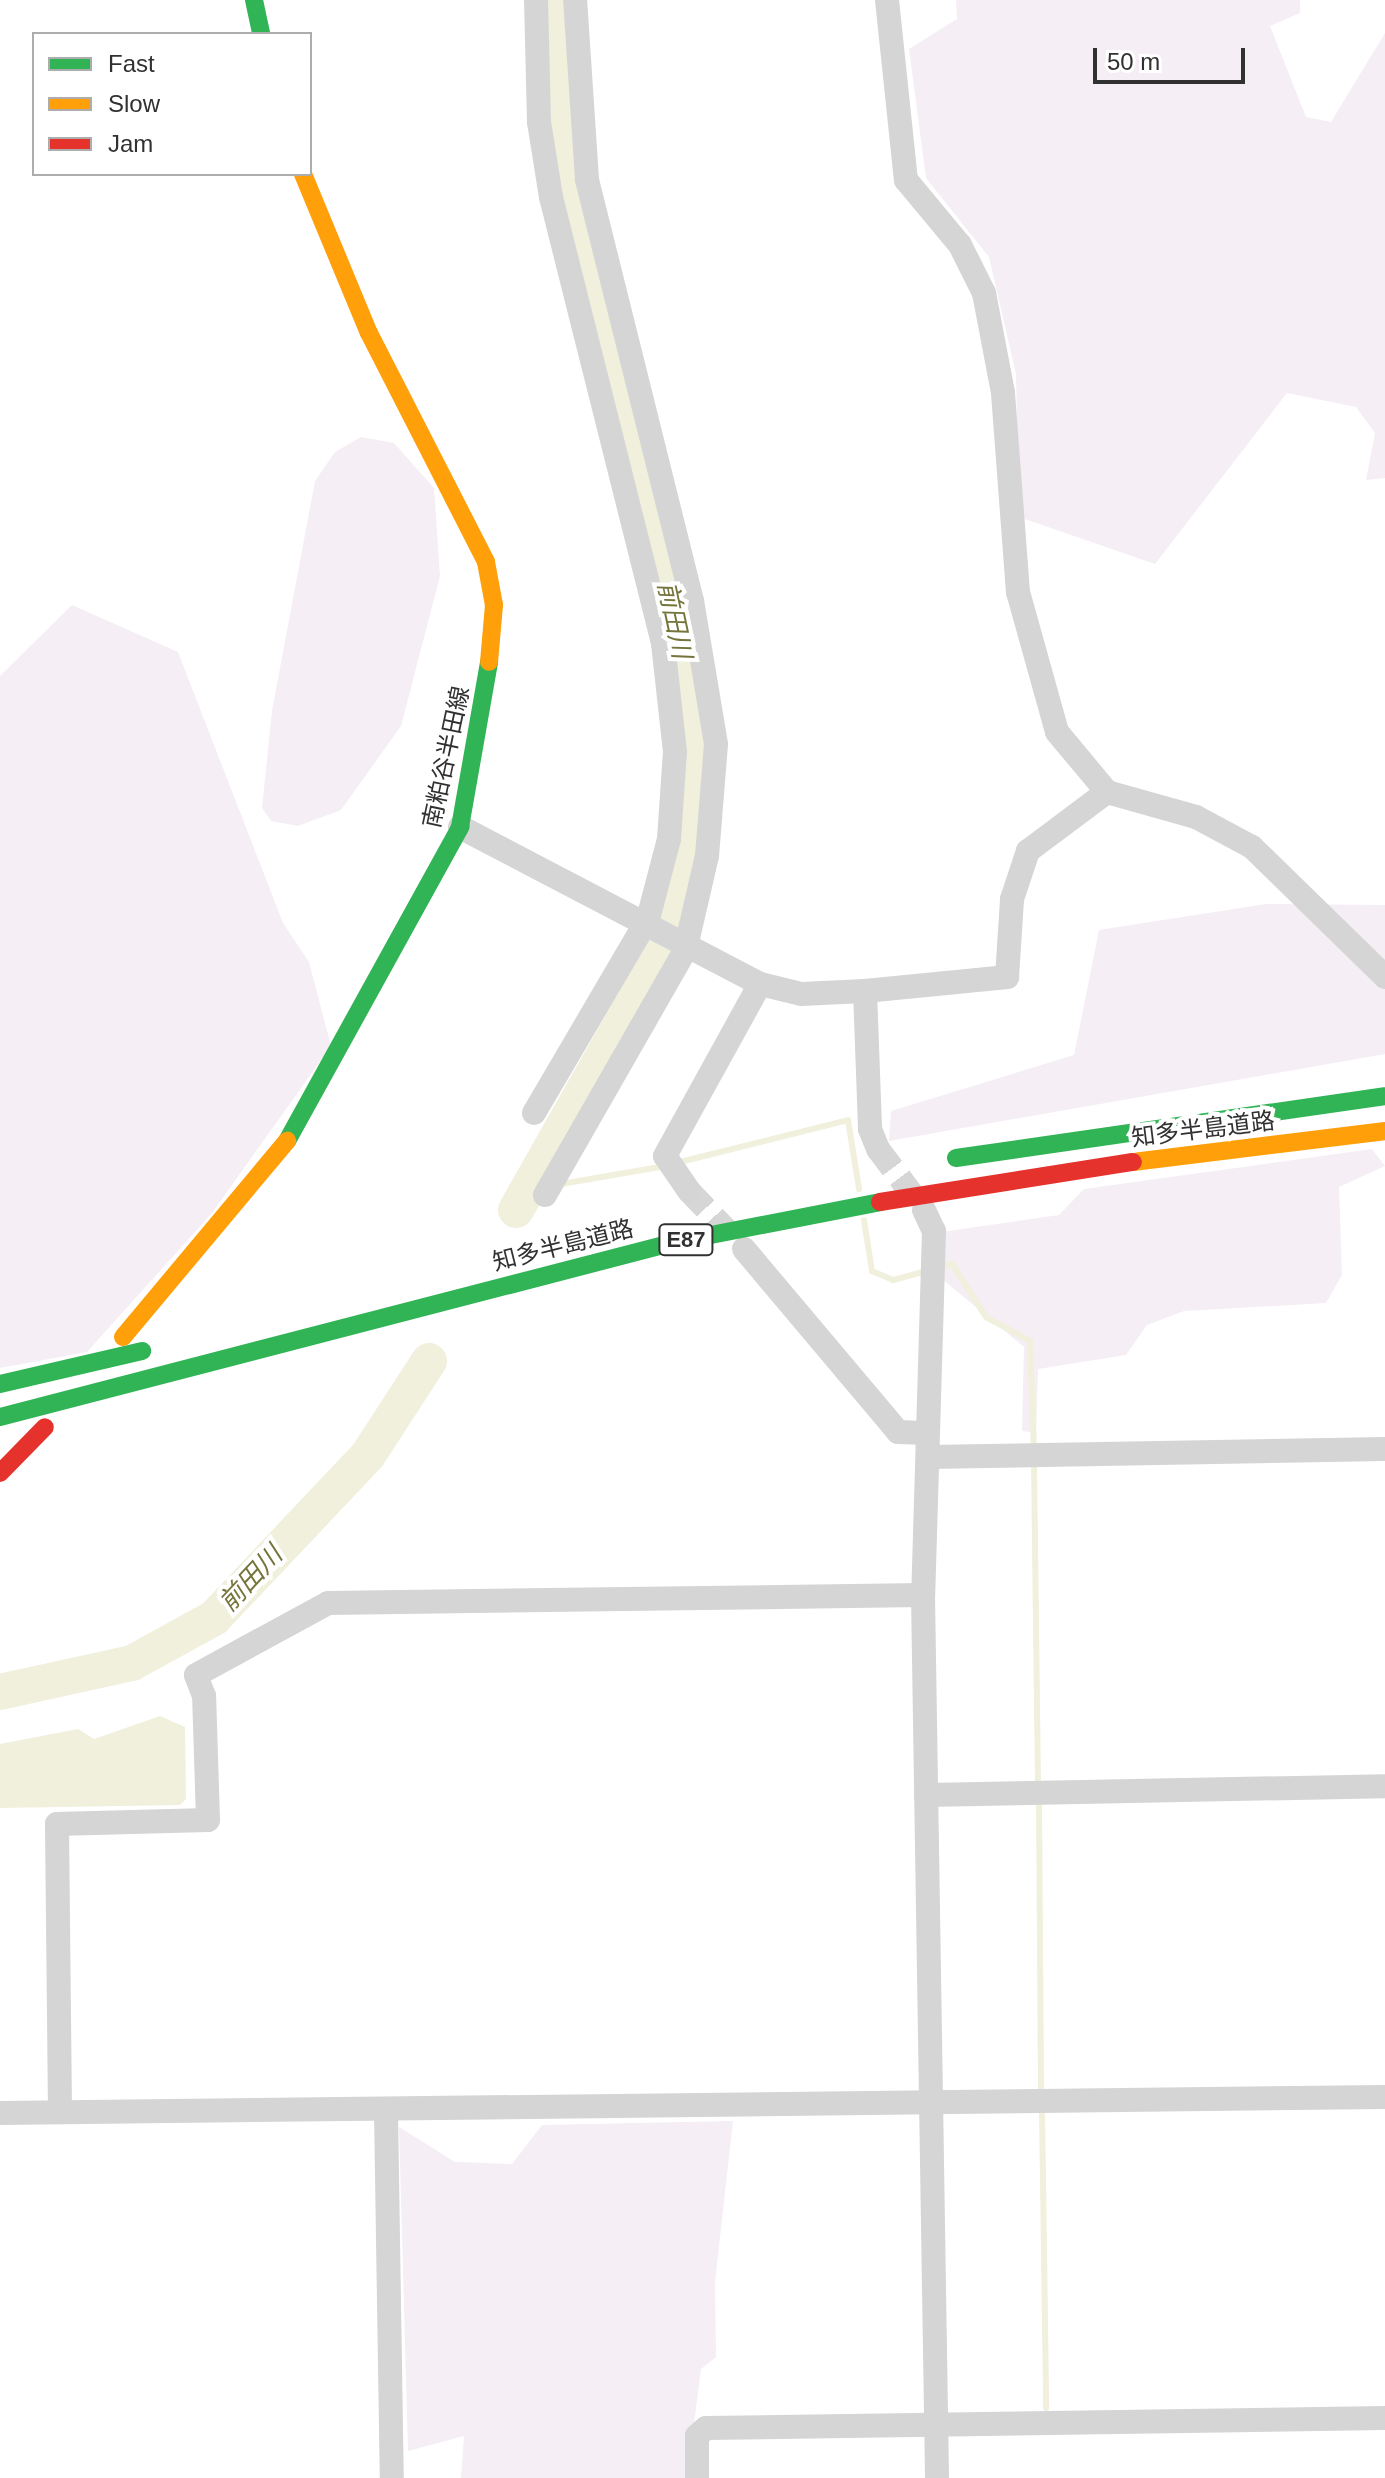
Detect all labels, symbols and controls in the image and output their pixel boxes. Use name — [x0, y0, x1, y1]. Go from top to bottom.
legend — [32, 32, 312, 176]
scale bar — [1097, 32, 1249, 82]
text: 50 m — [1107, 48, 1160, 75]
text: Fast — [108, 50, 155, 77]
text: Slow — [108, 90, 160, 117]
text: Jam — [108, 130, 153, 157]
water label: 前田川 — [651, 579, 697, 661]
street label: 南粕谷半田線 — [417, 684, 475, 830]
street label: 知多半島道路 — [1130, 1106, 1276, 1152]
street label: 知多半島道路 — [490, 1214, 636, 1276]
road number: E87 — [658, 1222, 714, 1258]
water label: 前田川 — [213, 1540, 289, 1618]

